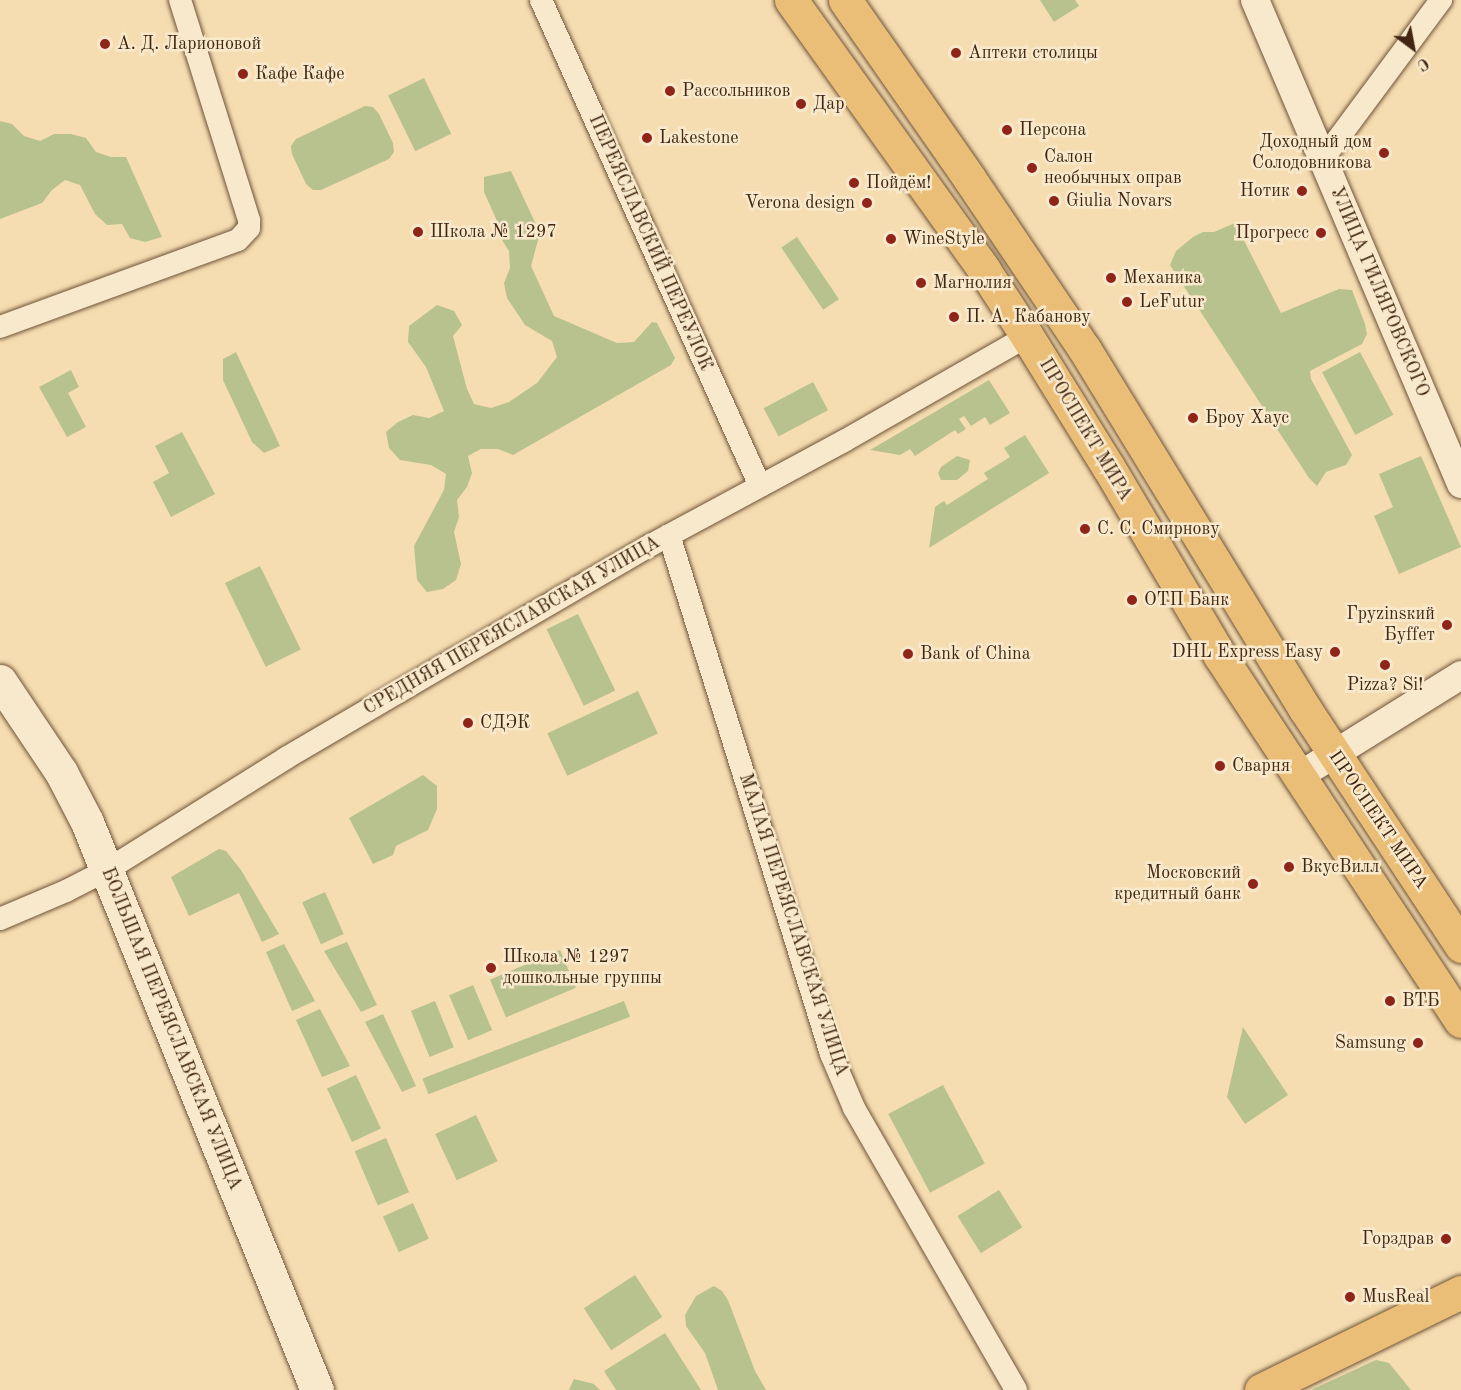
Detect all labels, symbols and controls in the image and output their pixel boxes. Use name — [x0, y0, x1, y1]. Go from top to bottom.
north arrow — [1383, 18, 1443, 78]
place label: А. Д. Ларионовой — [117, 33, 261, 55]
marker: А. Д. Ларионовой — [98, 37, 112, 51]
place label: Аптеки столицы — [968, 42, 1098, 64]
marker: Аптеки столицы — [949, 46, 963, 60]
text: С — [1414, 54, 1431, 73]
place label: Кафе Кафе — [255, 63, 344, 85]
marker: Кафе Кафе — [236, 67, 250, 81]
place label: Рассольников — [682, 80, 790, 102]
marker: Рассольников — [663, 84, 677, 98]
place label: Дар — [813, 93, 845, 115]
marker: Дар — [794, 97, 808, 111]
street label: ПЕРЕЯСЛАВСКИЙ ПЕРЕУЛОК — [584, 112, 716, 374]
place label: Персона — [1019, 119, 1086, 141]
marker: Персона — [1000, 123, 1014, 137]
place label: Lakestone — [659, 127, 739, 149]
marker: Lakestone — [640, 131, 654, 145]
place label: Доходный дом Солодовникова — [1252, 132, 1372, 174]
marker: Доходный дом Солодовникова — [1377, 146, 1391, 160]
place label: Салон необычных оправ — [1044, 147, 1182, 190]
marker: Салон необычных оправ — [1025, 161, 1039, 175]
place label: Пойдём! — [866, 172, 931, 194]
marker: Пойдём! — [847, 176, 861, 190]
place label: Нотик — [1240, 180, 1290, 202]
marker: Нотик — [1295, 184, 1309, 198]
street label: УЛИЦА ГИЛЯРОВСКОГО — [1325, 184, 1433, 400]
place label: Giulia Novars — [1066, 190, 1172, 212]
place label: Verona design — [745, 192, 855, 214]
marker: Giulia Novars — [1047, 194, 1061, 208]
marker: Verona design — [860, 196, 874, 210]
place label: Школа № 1297 — [430, 221, 557, 243]
place label: Прогресс — [1235, 222, 1309, 244]
marker: Школа № 1297 — [411, 225, 425, 239]
marker: Прогресс — [1314, 226, 1328, 240]
place label: WineStyle — [903, 228, 984, 250]
marker: WineStyle — [884, 232, 898, 246]
place label: Механика — [1123, 267, 1202, 289]
marker: Механика — [1104, 271, 1118, 285]
place label: Магнолия — [933, 272, 1012, 294]
marker: Магнолия — [914, 276, 928, 290]
place label: LeFutur — [1139, 291, 1204, 313]
marker: LeFutur — [1120, 295, 1134, 309]
place label: П. А. Кабанову — [966, 306, 1091, 328]
marker: П. А. Кабанову — [947, 310, 961, 324]
street label: ПРОСПЕКТ МИРА — [1034, 355, 1136, 505]
place label: Броу Хаус — [1205, 407, 1289, 429]
marker: Броу Хаус — [1186, 411, 1200, 425]
place label: С. С. Смирнову — [1097, 518, 1220, 540]
marker: С. С. Смирнову — [1078, 522, 1092, 536]
street label: СРЕДНЯЯ ПЕРЕЯСЛАВСКАЯ УЛИЦА — [360, 532, 664, 720]
place label: ОТП Банк — [1144, 589, 1229, 611]
marker: ОТП Банк — [1125, 593, 1139, 607]
place label: Груzinsкий Буffет — [1346, 604, 1435, 646]
marker: Груzinsкий Буffет — [1440, 618, 1454, 632]
place label: DHL Express Easy — [1172, 641, 1323, 663]
place label: Bank of China — [920, 643, 1031, 665]
marker: DHL Express Easy — [1328, 645, 1342, 659]
marker: Bank of China — [901, 647, 915, 661]
marker: Pizza? Si! — [1378, 658, 1392, 672]
place label: Pizza? Si! — [1347, 674, 1423, 696]
place label: СДЭК — [480, 712, 530, 734]
marker: СДЭК — [461, 716, 475, 730]
street label: ПРОСПЕКТ МИРА — [1324, 747, 1432, 893]
place label: Сварня — [1232, 755, 1290, 777]
marker: Сварня — [1213, 759, 1227, 773]
street label: МАЛАЯ ПЕРЕЯСЛАВСКАЯ УЛИЦА — [734, 771, 852, 1079]
place label: ВкусВилл — [1301, 856, 1379, 878]
marker: ВкусВилл — [1282, 860, 1296, 874]
place label: Московский кредитный банк — [1114, 863, 1241, 906]
street label: БОЛЬШАЯ ПЕРЕЯСЛАВСКАЯ УЛИЦА — [96, 865, 246, 1193]
marker: Московский кредитный банк — [1246, 877, 1260, 891]
place label: Школа № 1297 дошкольные группы — [503, 947, 662, 990]
marker: Школа № 1297 дошкольные группы — [484, 961, 498, 975]
place label: ВТБ — [1402, 990, 1440, 1012]
marker: ВТБ — [1383, 994, 1397, 1008]
place label: Samsung — [1335, 1032, 1406, 1054]
marker: Samsung — [1411, 1036, 1425, 1050]
place label: Горздрав — [1362, 1228, 1434, 1250]
marker: Горздрав — [1439, 1232, 1453, 1246]
place label: MusReal — [1362, 1286, 1429, 1308]
marker: MusReal — [1343, 1290, 1357, 1304]

